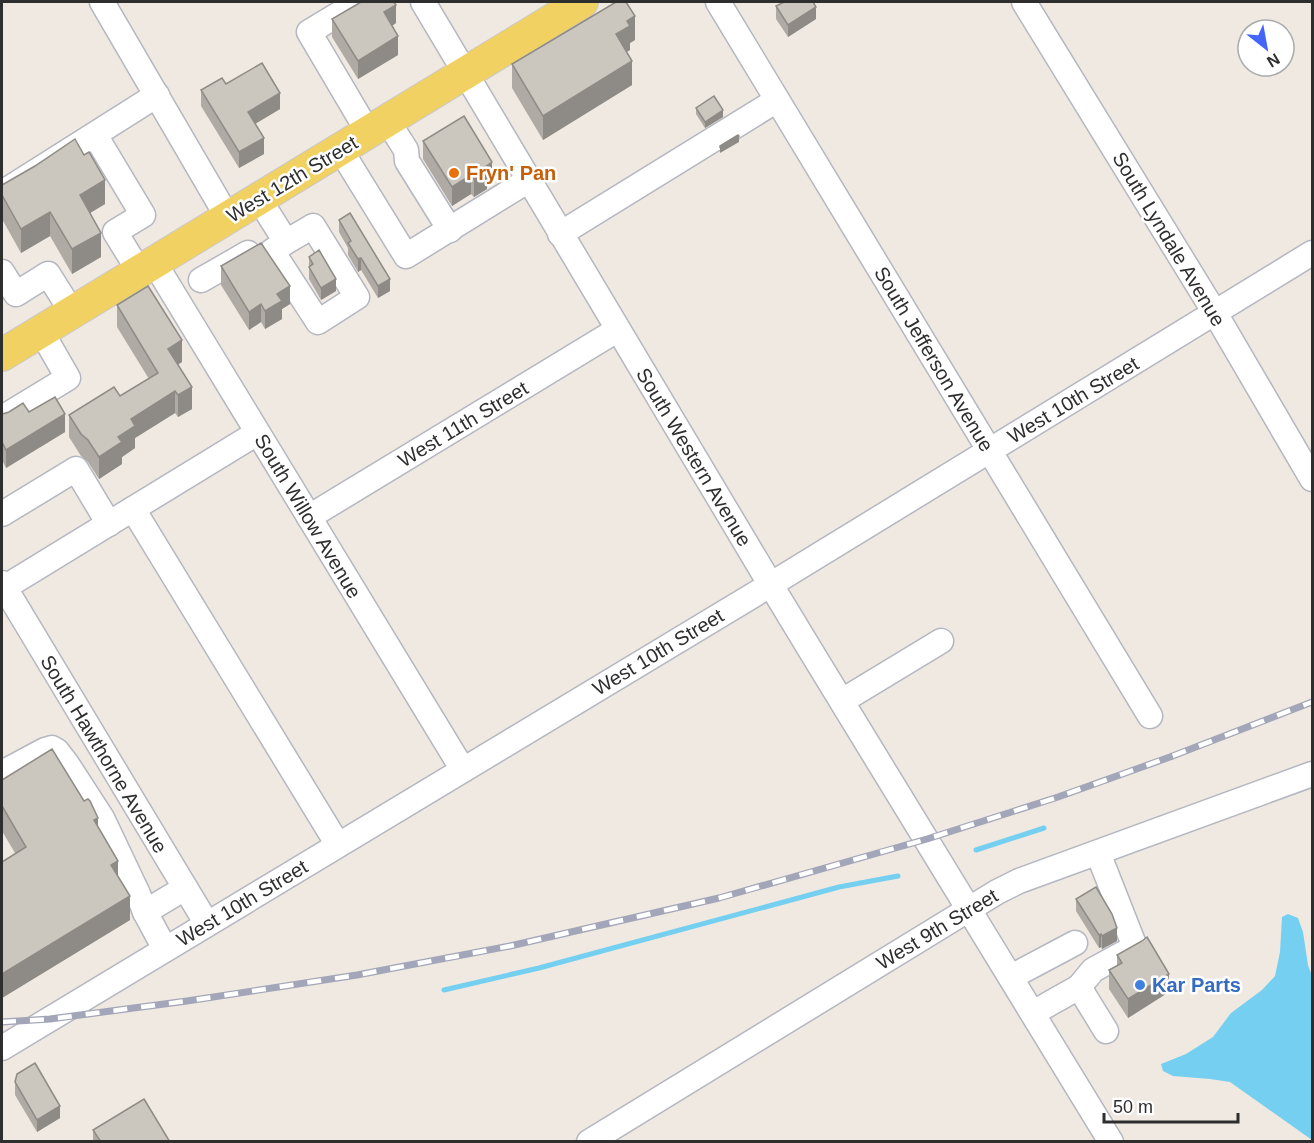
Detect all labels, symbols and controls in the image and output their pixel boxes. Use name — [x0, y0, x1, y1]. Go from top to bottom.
north arrow — [1236, 18, 1296, 78]
text: N — [1264, 50, 1283, 71]
street label: West 12th Street — [223, 131, 362, 227]
street label: South Lyndale Avenue — [1108, 148, 1230, 330]
place label: Fryn' Pan — [466, 162, 556, 184]
marker: Fryn' Pan — [447, 166, 461, 180]
street label: South Jefferson Avenue — [870, 263, 998, 455]
street label: West 10th Street — [1004, 352, 1143, 448]
street label: South Western Avenue — [632, 364, 756, 550]
street label: West 11th Street — [394, 376, 532, 471]
street label: South Willow Avenue — [250, 430, 366, 602]
street label: West 10th Street — [589, 604, 728, 700]
street label: South Hawthorne Avenue — [36, 651, 172, 857]
street label: West 10th Street — [173, 855, 312, 951]
street label: West 9th Street — [872, 884, 1002, 974]
place label: Kar Parts — [1152, 974, 1241, 996]
marker: Kar Parts — [1133, 978, 1147, 992]
scale bar — [1104, 1086, 1238, 1124]
text: 50 m — [1113, 1097, 1153, 1117]

